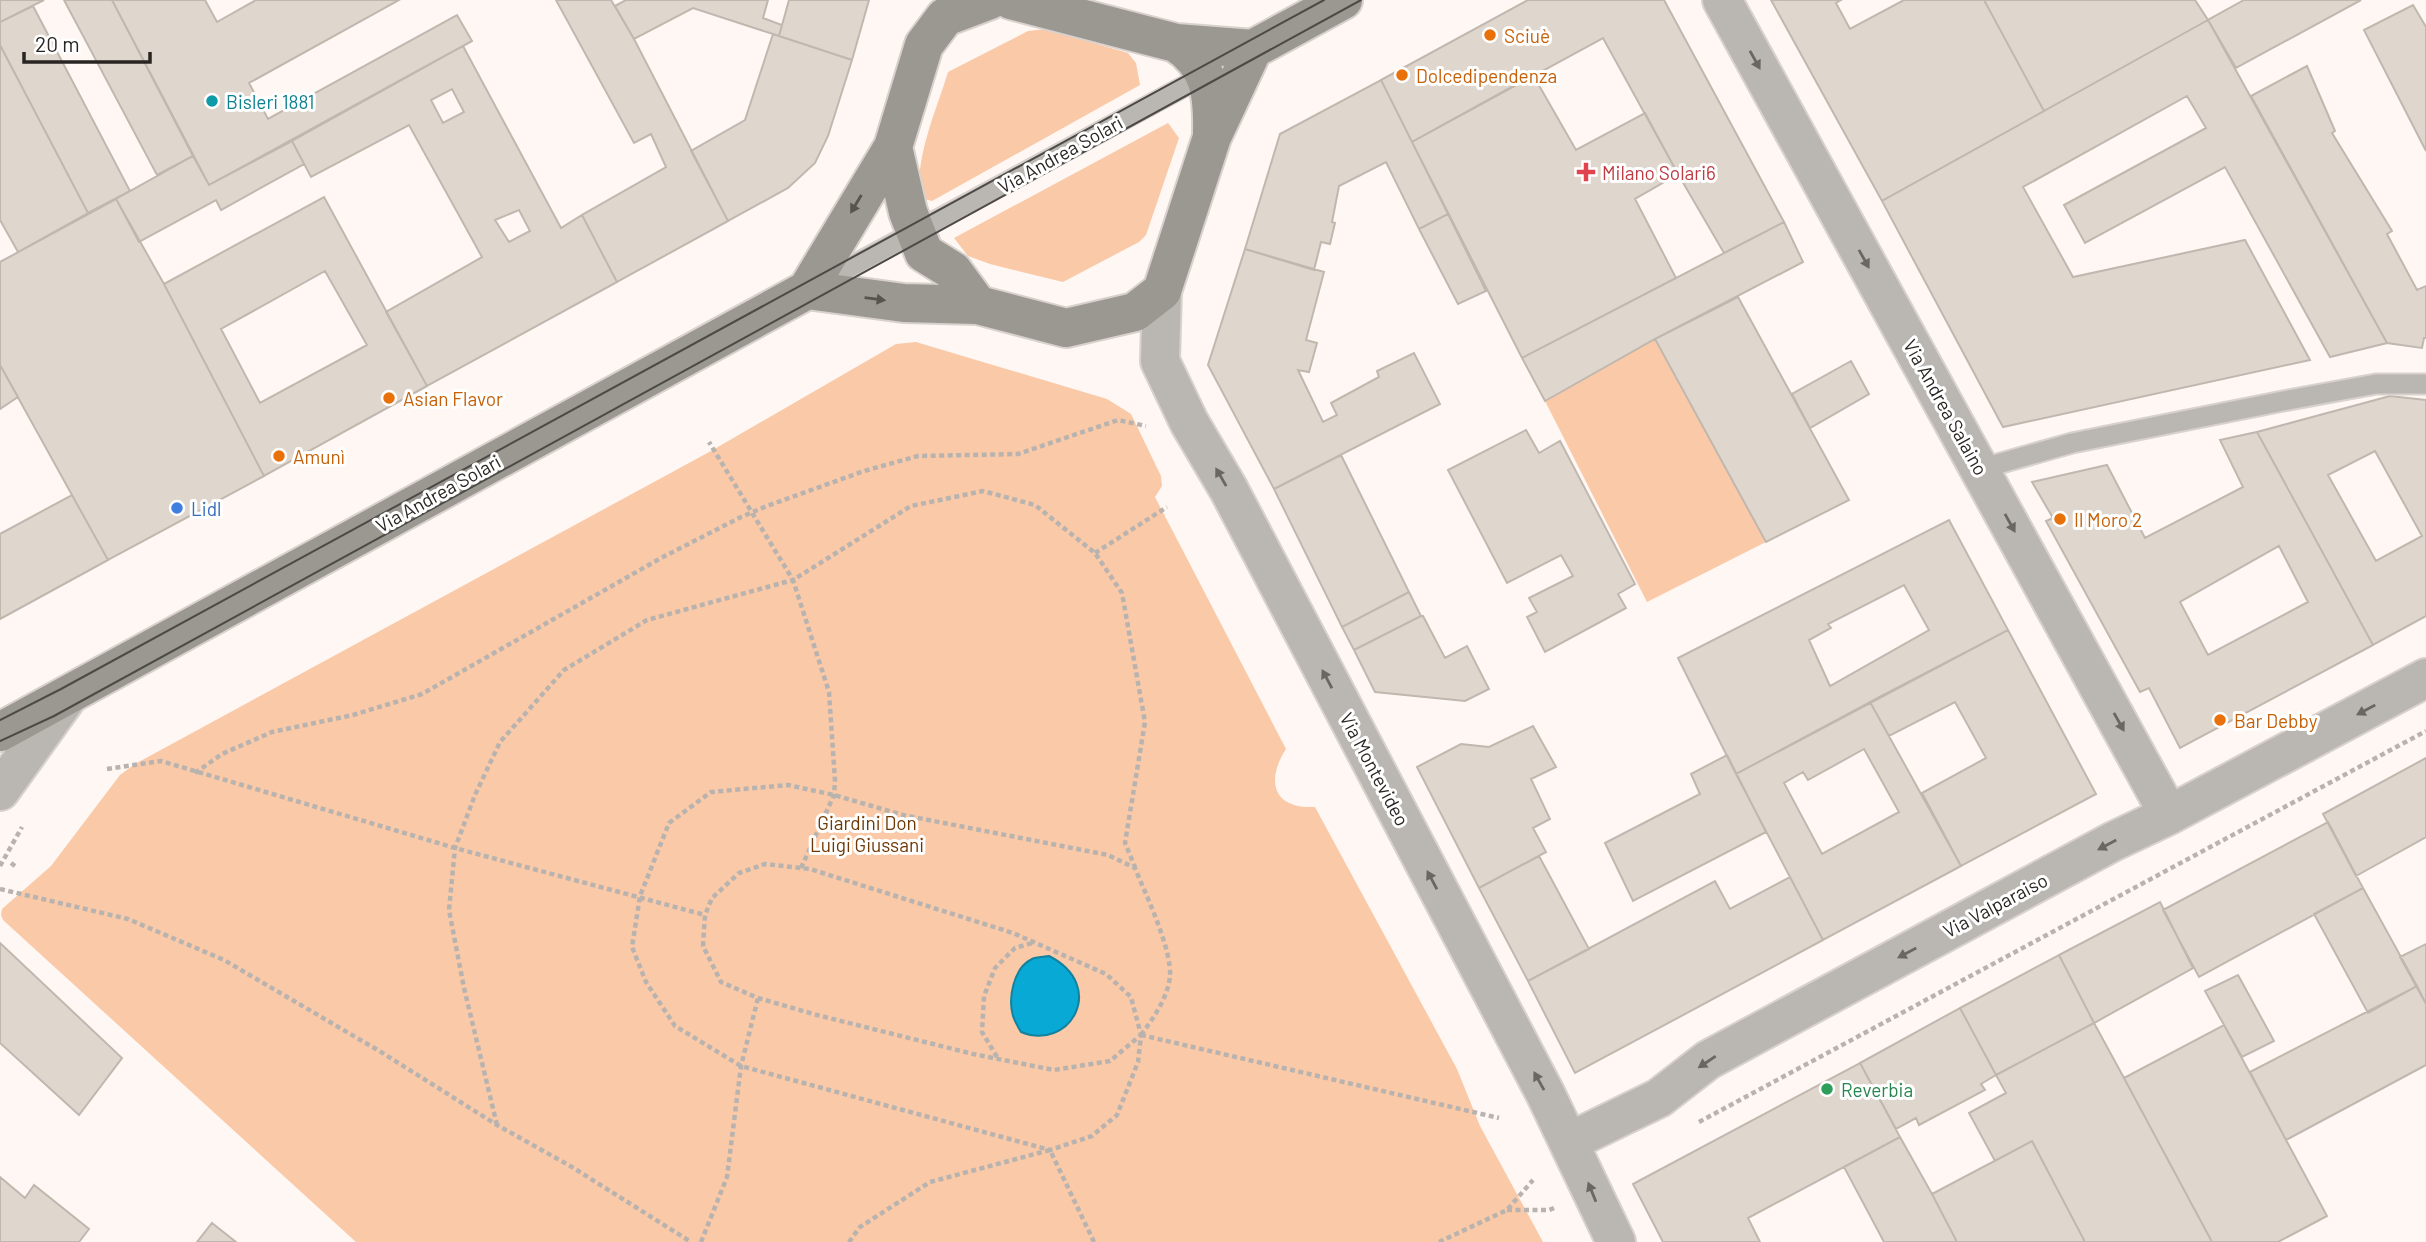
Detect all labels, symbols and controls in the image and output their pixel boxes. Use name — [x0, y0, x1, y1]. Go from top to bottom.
scale bar — [24, 21, 150, 65]
place label: Sciuè — [1504, 24, 1550, 47]
marker: Sciuè — [1482, 27, 1498, 43]
text: 20 m — [35, 31, 80, 56]
one-way arrow — [1749, 50, 1761, 70]
place label: Dolcedipendenza — [1416, 64, 1557, 87]
marker: Dolcedipendenza — [1394, 67, 1410, 83]
place label: Bisleri 1881 — [226, 90, 315, 113]
marker: Bisleri 1881 — [204, 93, 220, 109]
street label: Via Andrea Solari — [994, 110, 1126, 198]
place label: Milano Solari6 — [1602, 161, 1716, 184]
marker: Milano Solari6 — [1576, 162, 1596, 182]
one-way arrow — [850, 195, 863, 214]
one-way arrow — [1859, 249, 1870, 269]
one-way arrow — [864, 293, 886, 304]
street label: Via Andrea Salaino — [1899, 335, 1993, 479]
place label: Asian Flavor — [403, 387, 503, 410]
marker: Asian Flavor — [381, 390, 397, 406]
place label: Amunì — [293, 445, 345, 468]
marker: Amunì — [271, 448, 287, 464]
street label: Via Andrea Solari — [372, 449, 504, 537]
one-way arrow — [1215, 468, 1227, 487]
place label: Lidl — [191, 497, 221, 520]
marker: Lidl — [169, 500, 185, 516]
place label: Il Moro 2 — [2074, 508, 2142, 531]
marker: Il Moro 2 — [2052, 511, 2068, 527]
one-way arrow — [2004, 513, 2015, 533]
one-way arrow — [1321, 669, 1333, 688]
one-way arrow — [2356, 704, 2376, 715]
street label: Via Montevideo — [1336, 708, 1414, 830]
place label: Bar Debby — [2234, 709, 2318, 732]
marker: Bar Debby — [2212, 712, 2228, 728]
one-way arrow — [2113, 713, 2125, 732]
park label: Giardini Don Luigi Giussani — [810, 811, 924, 856]
one-way arrow — [2097, 839, 2117, 850]
street label: Via Valparaiso — [1939, 868, 2051, 942]
one-way arrow — [1427, 870, 1438, 890]
one-way arrow — [1897, 947, 1917, 958]
one-way arrow — [1698, 1055, 1717, 1068]
one-way arrow — [1533, 1072, 1545, 1091]
place label: Reverbia — [1841, 1078, 1913, 1101]
marker: Reverbia — [1819, 1081, 1835, 1097]
one-way arrow — [1586, 1182, 1597, 1203]

